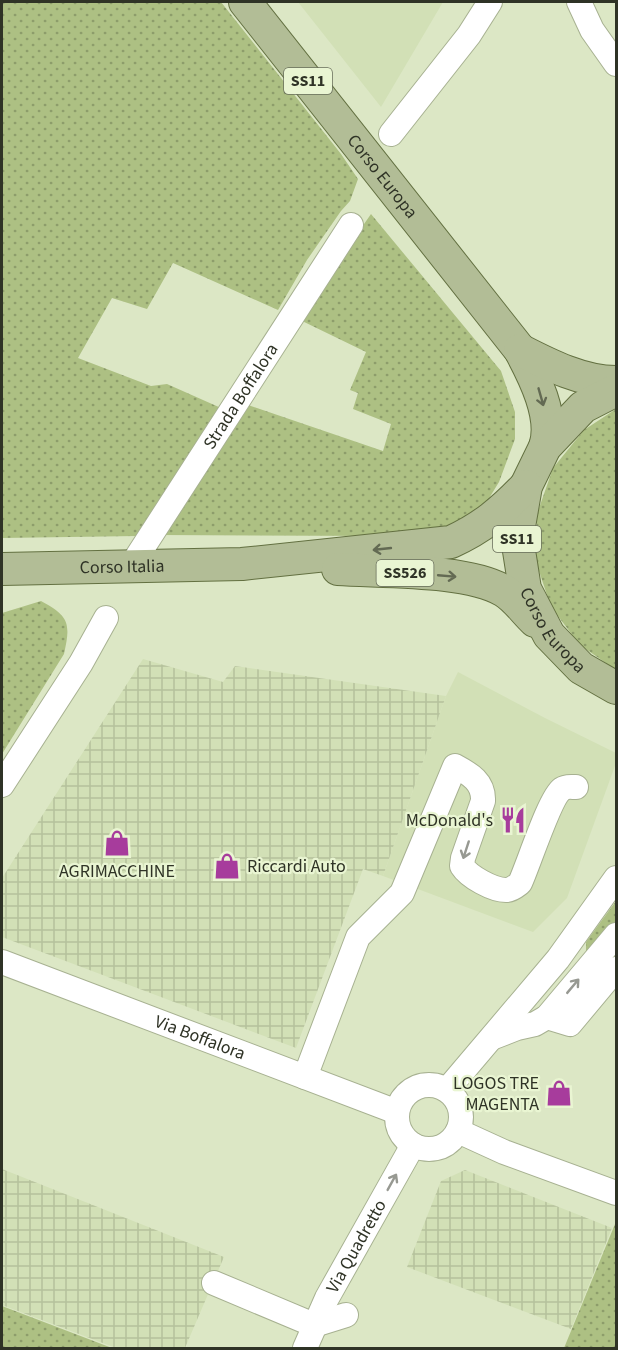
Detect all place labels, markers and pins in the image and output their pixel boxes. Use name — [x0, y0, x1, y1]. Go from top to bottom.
restaurant icon: McDonald's — [498, 805, 528, 835]
place label: McDonald's — [406, 808, 493, 833]
shop icon: AGRIMACCHINE — [102, 828, 132, 858]
shop icon: Riccardi Auto — [212, 851, 242, 881]
place label: Riccardi Auto — [247, 854, 346, 879]
place label: AGRIMACCHINE — [59, 859, 175, 884]
place label: LOGOS TRE MAGENTA — [453, 1071, 539, 1117]
shop icon: LOGOS TRE MAGENTA — [544, 1078, 574, 1108]

